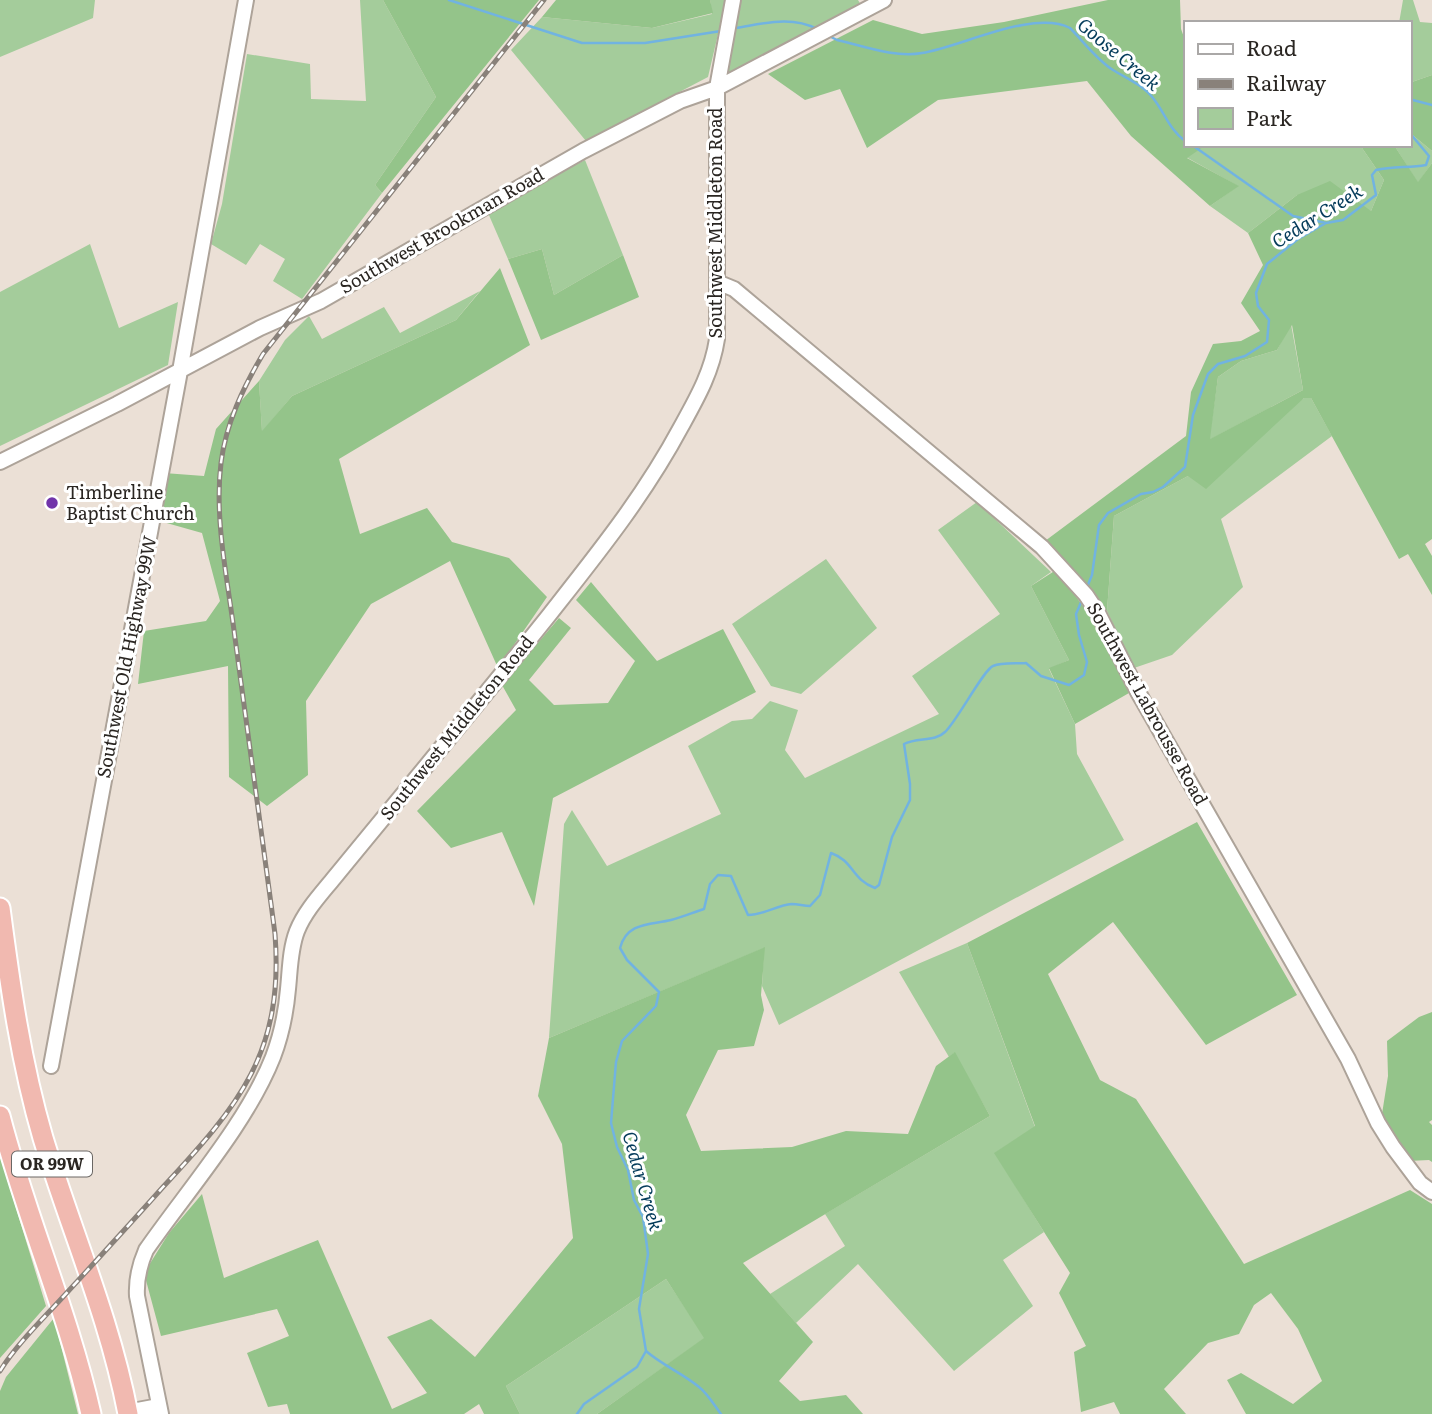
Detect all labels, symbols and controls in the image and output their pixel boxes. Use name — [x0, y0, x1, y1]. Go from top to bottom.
water label: Goose Creek — [1072, 10, 1168, 97]
legend — [1184, 21, 1411, 147]
text: Road — [1246, 31, 1297, 62]
text: Railway — [1246, 66, 1327, 97]
text: Park — [1246, 101, 1292, 132]
street label: Southwest Middleton Road — [701, 107, 728, 339]
street label: Southwest Brookman Road — [334, 160, 548, 299]
water label: Cedar Creek — [1266, 176, 1368, 254]
place label: Timberline Baptist Church — [66, 478, 195, 526]
marker: Timberline Baptist Church — [44, 495, 60, 511]
street label: Southwest Old Highway 99W — [89, 533, 162, 780]
street label: Southwest Labrousse Road — [1081, 597, 1215, 810]
street label: Southwest Middleton Road — [373, 629, 539, 825]
water label: Cedar Creek — [616, 1128, 672, 1234]
road number: OR 99W — [12, 1152, 92, 1176]

